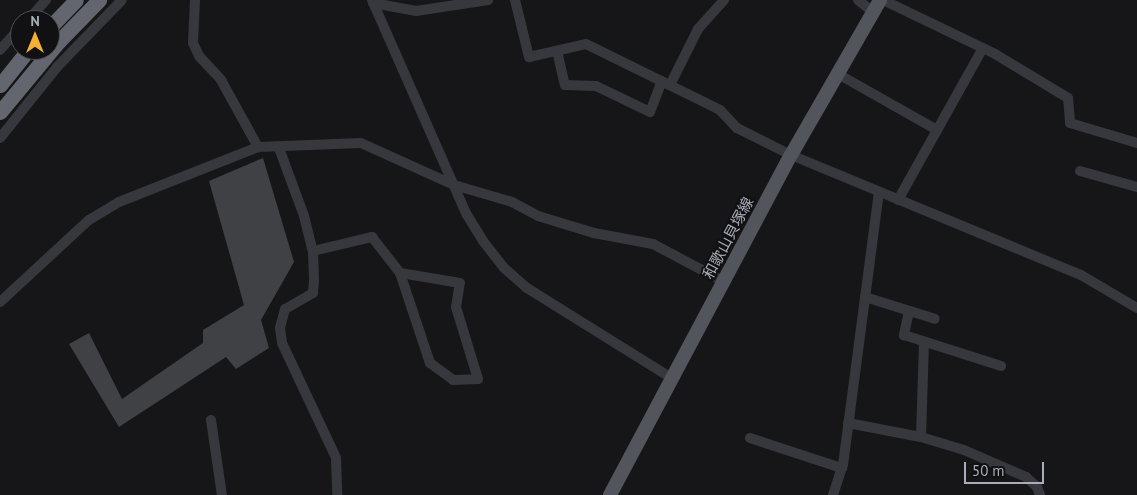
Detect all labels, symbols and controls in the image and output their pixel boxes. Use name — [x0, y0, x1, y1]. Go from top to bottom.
north arrow — [10, 10, 60, 60]
text: N — [30, 12, 40, 30]
street label: 和歌山貝塚線 — [699, 194, 757, 282]
scale bar — [967, 452, 1047, 484]
text: 50 m — [972, 461, 1005, 480]

